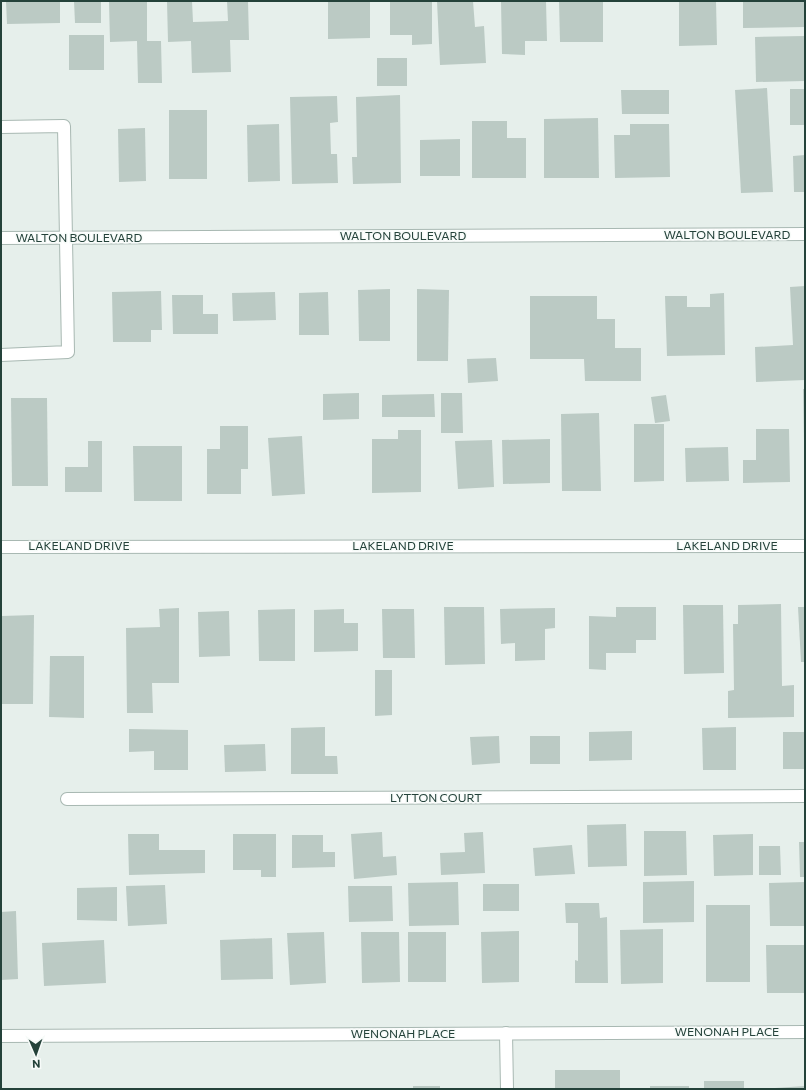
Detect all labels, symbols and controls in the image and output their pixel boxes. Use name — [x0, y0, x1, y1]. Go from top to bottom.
street label: WALTON BOULEVARD — [664, 227, 790, 241]
street label: WALTON BOULEVARD — [340, 228, 466, 242]
street label: WALTON BOULEVARD — [16, 230, 142, 244]
street label: LAKELAND DRIVE — [28, 538, 130, 552]
street label: LAKELAND DRIVE — [352, 538, 454, 552]
street label: LAKELAND DRIVE — [676, 538, 778, 552]
street label: LYTTON COURT — [390, 790, 482, 804]
street label: WENONAH PLACE — [675, 1024, 779, 1038]
street label: WENONAH PLACE — [351, 1026, 455, 1040]
north arrow — [16, 1034, 56, 1074]
text: N — [32, 1058, 41, 1071]

